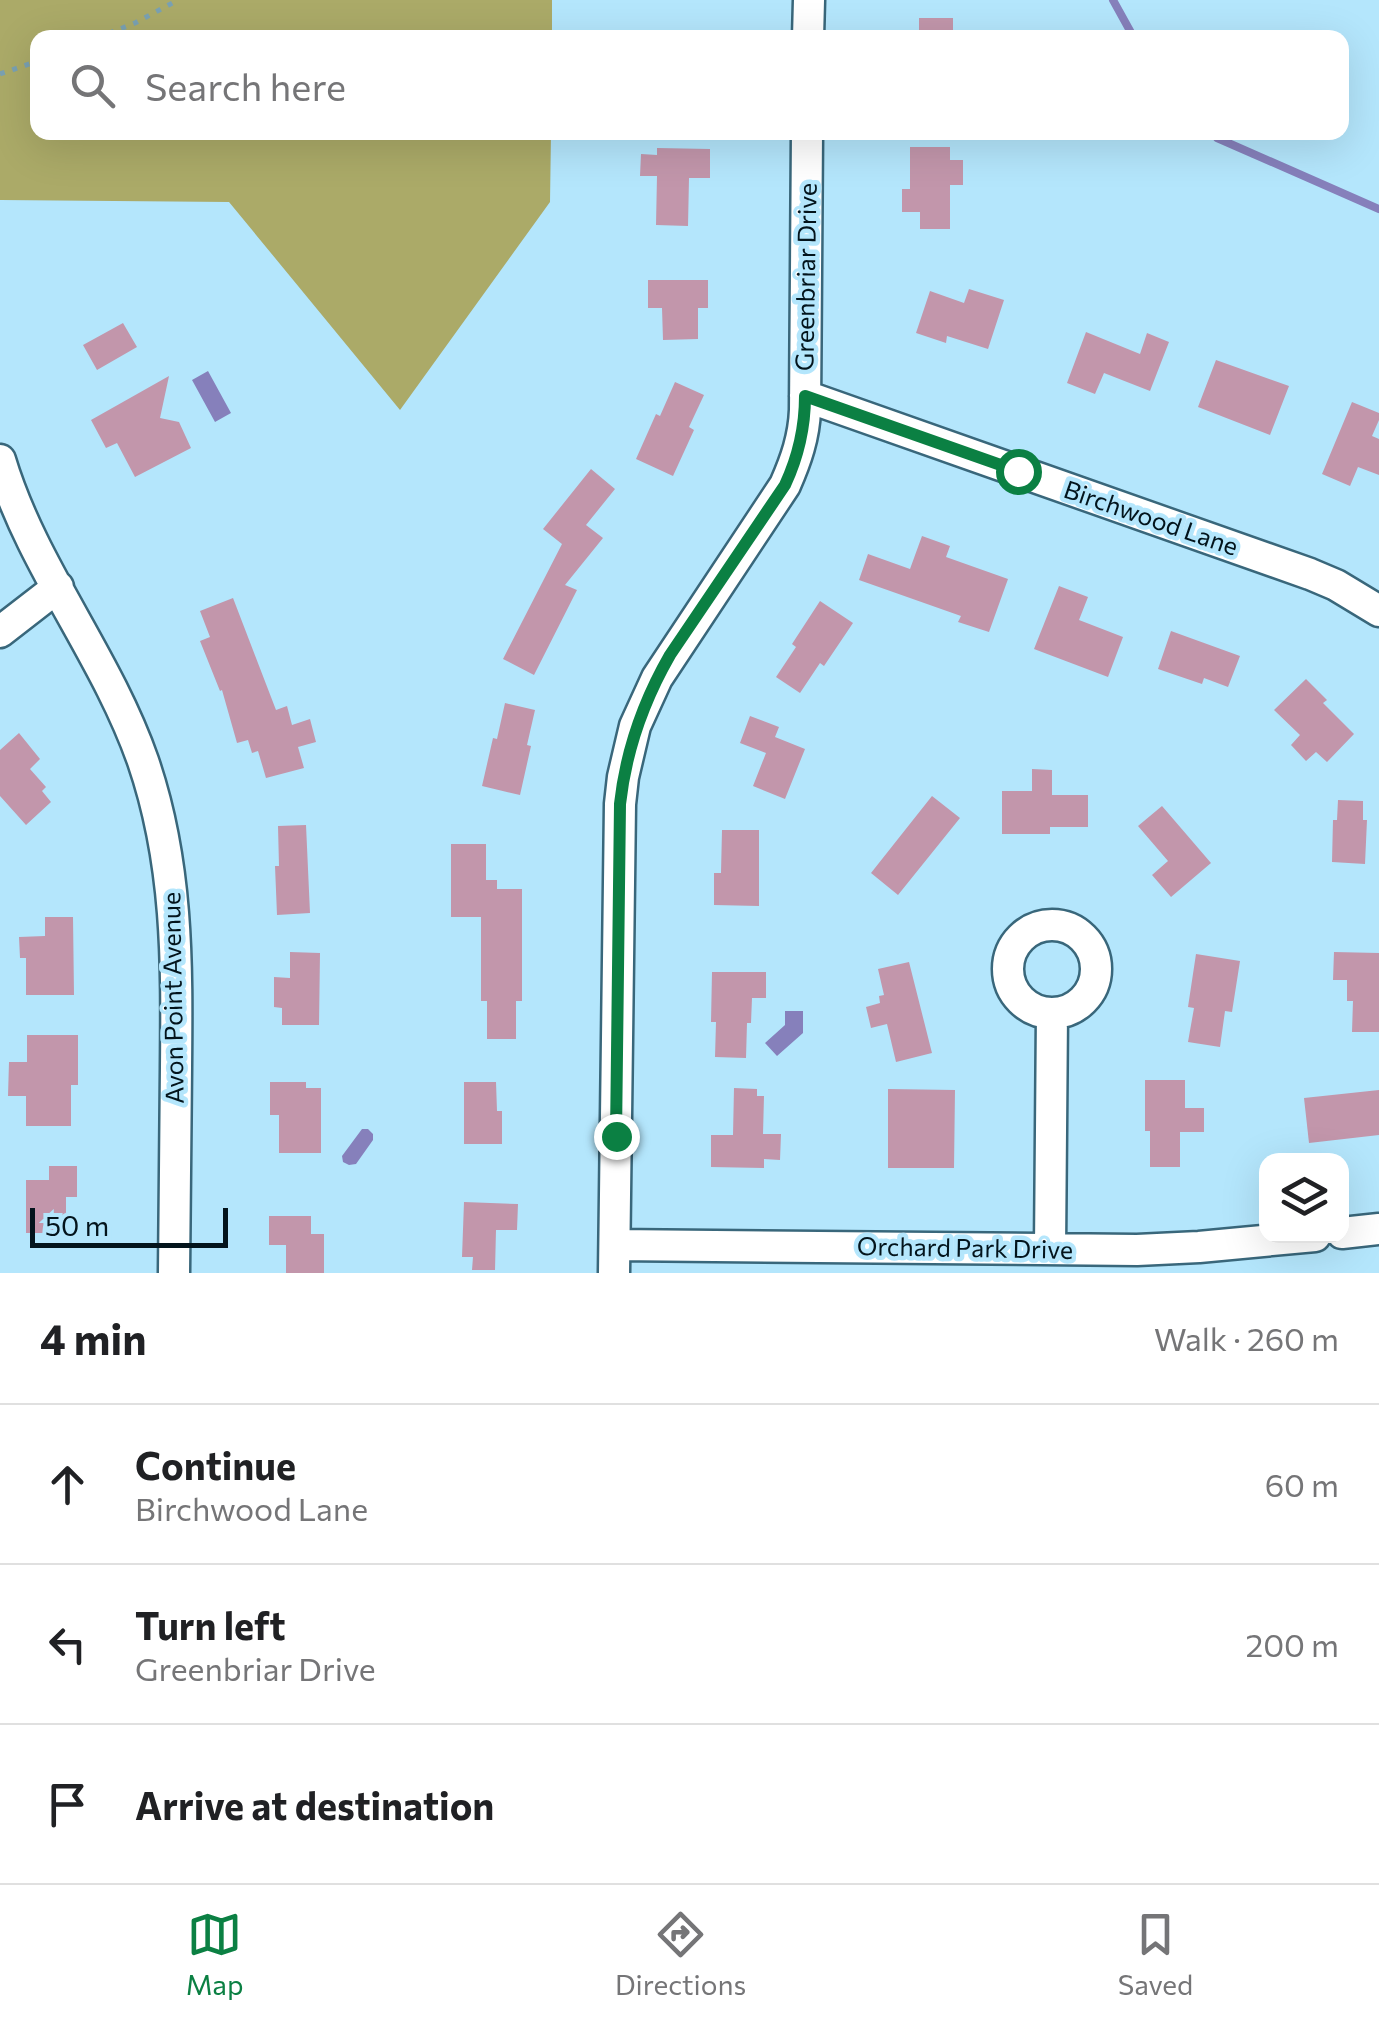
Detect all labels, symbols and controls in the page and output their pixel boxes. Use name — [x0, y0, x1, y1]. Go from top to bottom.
search box — [30, 30, 1349, 140]
icon: search — [65, 58, 120, 113]
text: Search here — [145, 62, 346, 109]
street label: Greenbriar Drive — [788, 183, 822, 371]
route start — [996, 449, 1042, 495]
street label: Birchwood Lane — [1060, 473, 1242, 561]
street label: Avon Point Avenue — [155, 892, 189, 1104]
route end — [594, 1114, 640, 1160]
map controls — [1259, 1153, 1349, 1243]
button: layers — [1259, 1153, 1349, 1243]
scale bar — [30, 1203, 228, 1248]
text: 50 m — [45, 1208, 109, 1242]
street label: Orchard Park Drive — [857, 1230, 1073, 1264]
text: 4 min — [40, 1312, 146, 1364]
text: Walk · 260 m — [1154, 1318, 1339, 1358]
text: Continue — [135, 1441, 296, 1488]
icon: ahead — [40, 1457, 95, 1512]
text: 60 m — [1265, 1464, 1339, 1504]
text: Birchwood Lane — [135, 1488, 368, 1528]
text: Turn left — [135, 1601, 286, 1648]
icon: left — [40, 1617, 95, 1672]
text: 200 m — [1246, 1624, 1339, 1664]
text: Greenbriar Drive — [135, 1648, 376, 1688]
icon: arrive — [40, 1777, 95, 1832]
text: Arrive at destination — [135, 1781, 494, 1828]
tab: Map — [186, 1907, 243, 2001]
tab: Directions — [615, 1907, 746, 2001]
tab: Saved — [1118, 1907, 1193, 2001]

